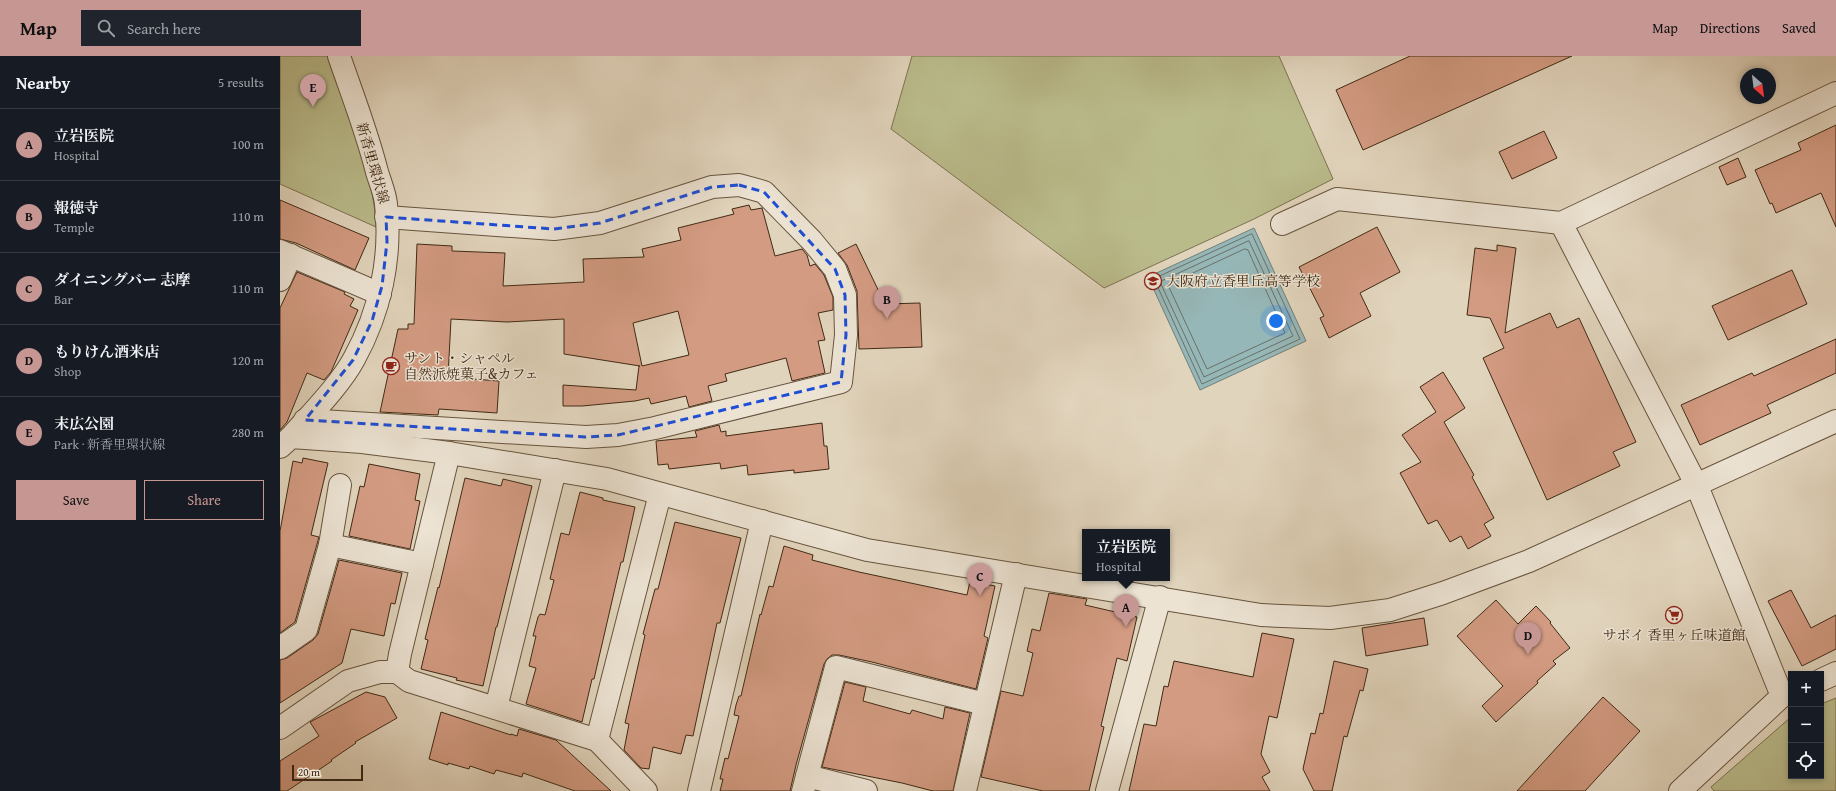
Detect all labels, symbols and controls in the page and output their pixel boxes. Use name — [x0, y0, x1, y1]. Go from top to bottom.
search box — [81, 10, 361, 46]
text: Map — [20, 14, 57, 42]
icon: search — [95, 17, 117, 39]
text: Search here — [127, 18, 201, 39]
text: Map — [1652, 18, 1678, 38]
text: Directions — [1700, 18, 1760, 38]
text: Saved — [1782, 18, 1816, 38]
north arrow — [1740, 68, 1776, 104]
text: Nearby — [16, 70, 70, 95]
text: 5 results — [218, 73, 264, 92]
pin: E — [300, 74, 326, 107]
street label: 新香里環状線 — [352, 120, 394, 206]
text: 立岩医院 — [54, 125, 114, 146]
text: A — [25, 135, 33, 154]
text: 100 m — [232, 135, 264, 154]
text: Hospital — [54, 146, 99, 165]
text: 報徳寺 — [54, 197, 99, 218]
text: B — [25, 207, 33, 226]
text: 110 m — [232, 207, 264, 226]
text: Temple — [54, 218, 94, 237]
text: ダイニングバー 志摩 — [54, 269, 190, 290]
school or university icon: 大阪府立香里丘高等学校 — [1143, 271, 1163, 291]
place label: 大阪府立香里丘高等学校 — [1166, 271, 1320, 291]
text: C — [25, 279, 33, 298]
text: 110 m — [232, 279, 264, 298]
pin: B — [874, 286, 900, 319]
text: Bar — [54, 290, 73, 309]
your location — [1266, 311, 1286, 331]
text: もりけん酒米店 — [54, 341, 159, 362]
place label: サント・シャペル 自然派焼菓子&カフェ — [404, 348, 539, 384]
text: D — [25, 351, 33, 370]
text: 120 m — [232, 351, 264, 370]
cafe icon: サント・シャペル 自然派焼菓子&カフェ — [381, 356, 401, 376]
text: Shop — [54, 362, 81, 381]
text: 末広公園 — [54, 413, 114, 434]
text: E — [26, 423, 32, 442]
text: 280 m — [232, 423, 264, 442]
text: Park · 新香里環状線 — [54, 435, 165, 454]
button: Save — [16, 480, 136, 520]
button: Share — [144, 480, 264, 520]
popup — [1082, 529, 1170, 581]
text: 立岩医院 — [1096, 536, 1156, 557]
text: Hospital — [1096, 557, 1141, 576]
pin: C — [967, 563, 993, 596]
pin: A — [1113, 594, 1139, 627]
supermarket icon: サボイ 香里ヶ丘味道館 — [1664, 605, 1684, 625]
pin: D — [1515, 622, 1541, 655]
place label: サボイ 香里ヶ丘味道館 — [1602, 625, 1746, 645]
map controls — [1788, 671, 1824, 779]
button: + — [1788, 671, 1824, 707]
button: − — [1788, 707, 1824, 743]
button: locate — [1788, 743, 1824, 779]
scale bar — [292, 763, 363, 782]
text: 20 m — [298, 764, 320, 780]

